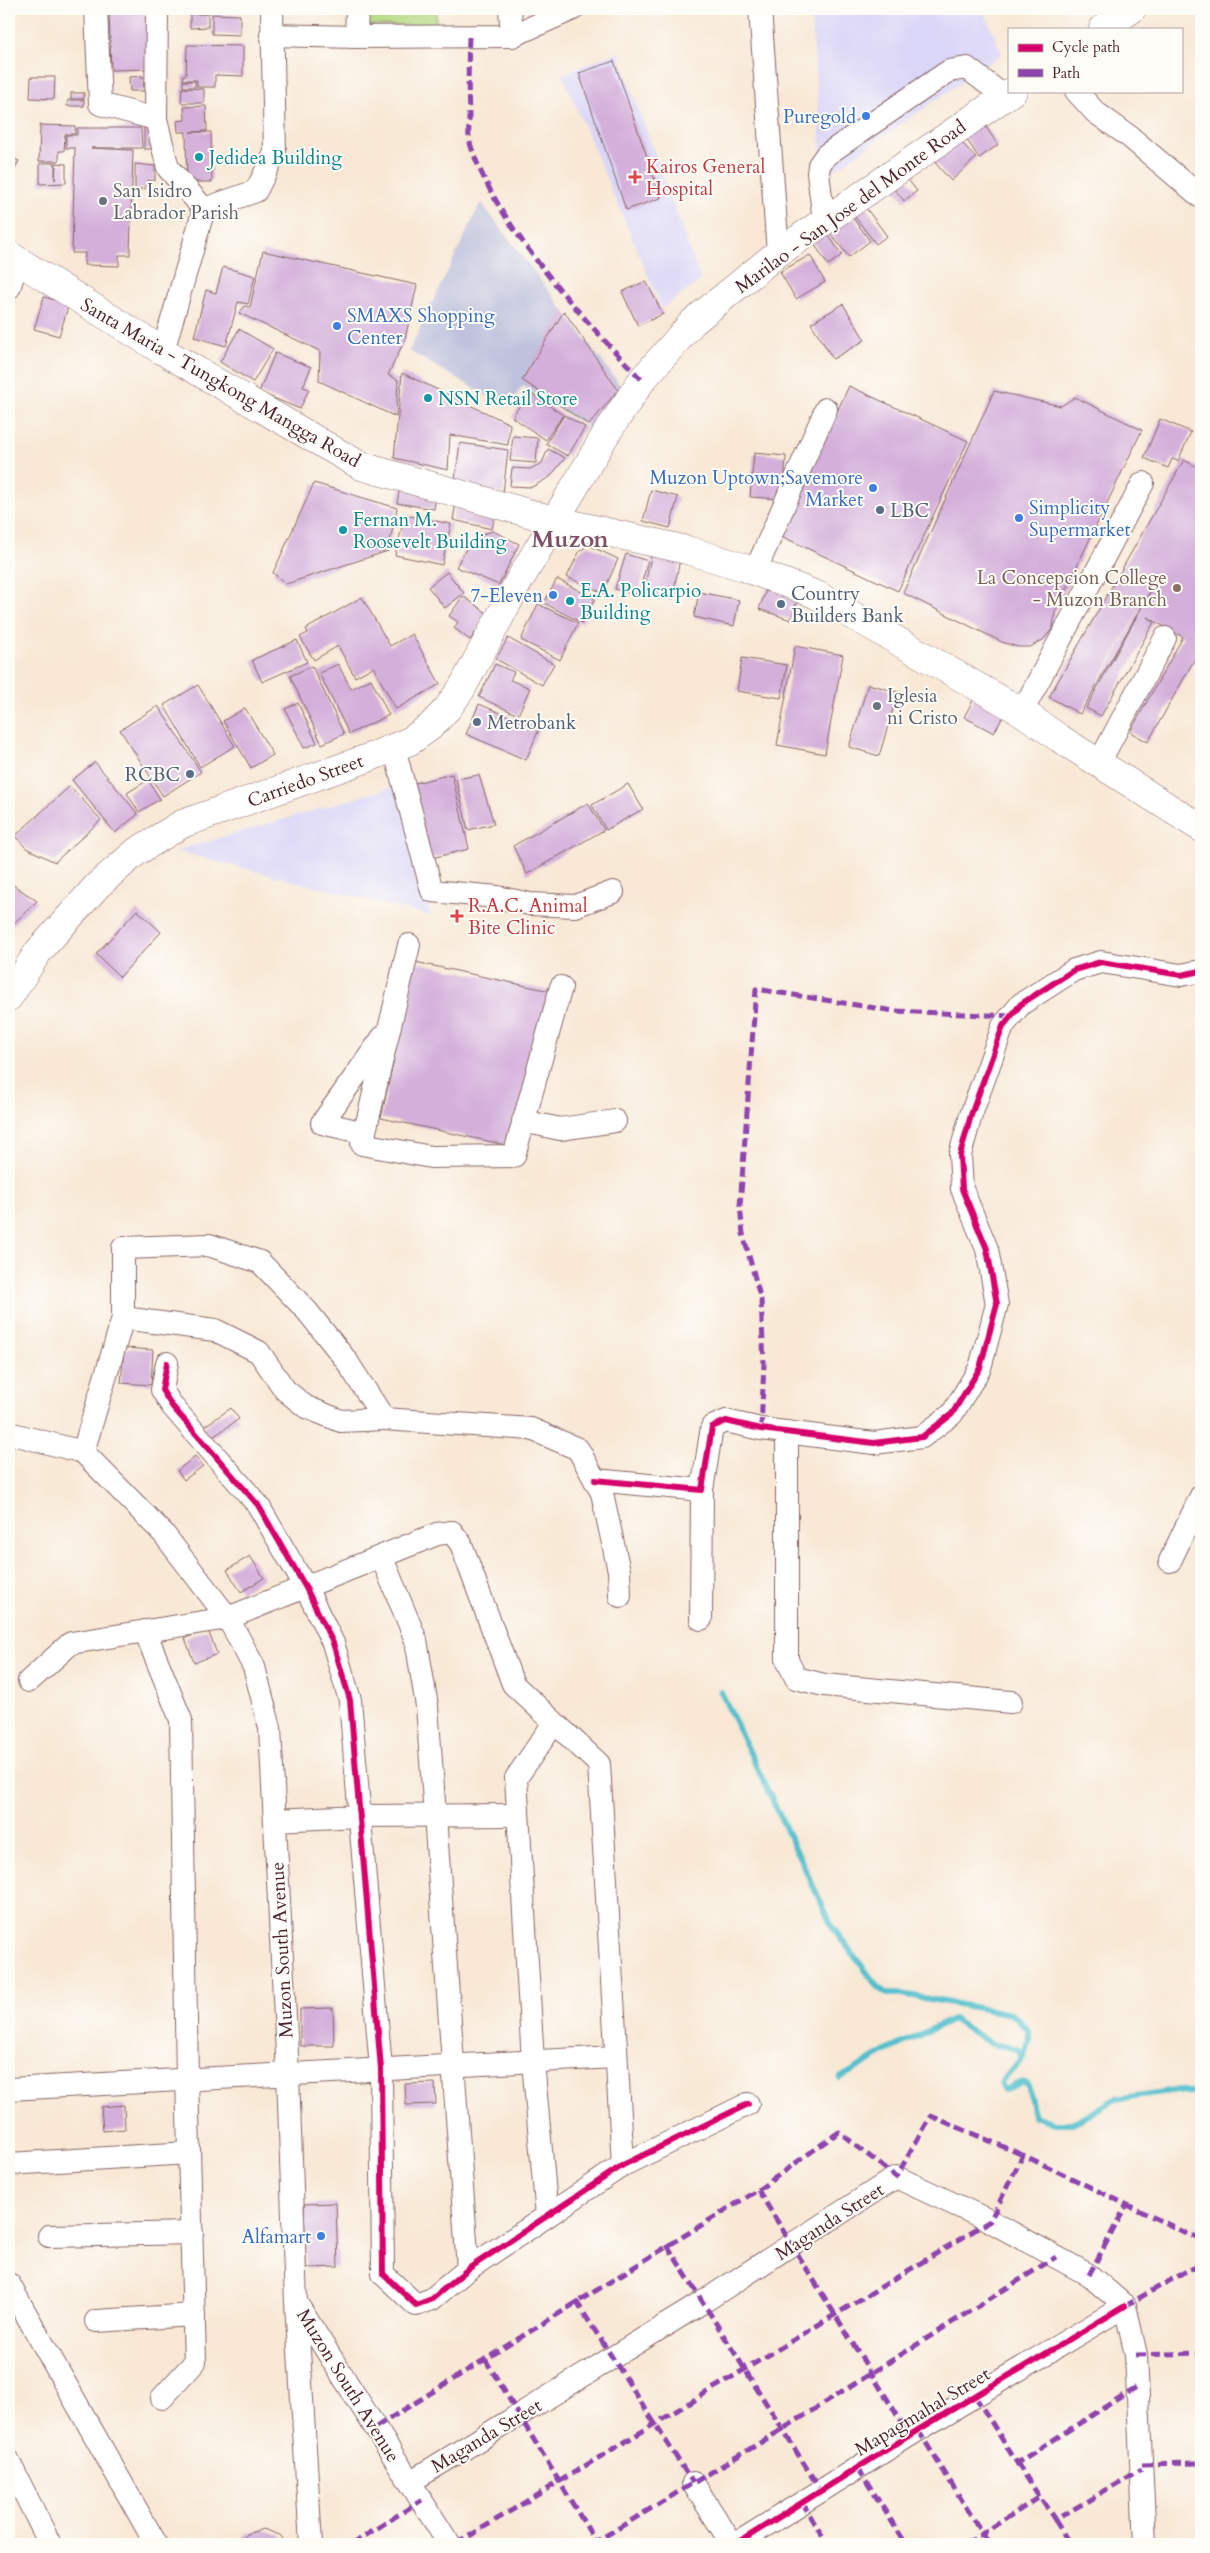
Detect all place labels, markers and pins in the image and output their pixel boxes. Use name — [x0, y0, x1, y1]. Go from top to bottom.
place label: Puregold — [783, 104, 856, 130]
marker: Puregold — [860, 110, 872, 122]
place label: Jedidea Building — [206, 145, 342, 171]
marker: Jedidea Building — [193, 151, 205, 163]
place label: Kairos General Hospital — [646, 154, 766, 202]
marker: Kairos General Hospital — [628, 170, 642, 184]
place label: San Isidro Labrador Parish — [113, 178, 240, 226]
marker: San Isidro Labrador Parish — [97, 195, 109, 207]
place label: SMAXS Shopping Center — [347, 303, 495, 351]
marker: SMAXS Shopping Center — [331, 320, 343, 332]
place label: NSN Retail Store — [438, 386, 578, 412]
marker: NSN Retail Store — [422, 392, 434, 404]
place label: Muzon Uptown;Savemore Market — [649, 465, 863, 513]
marker: Muzon Uptown;Savemore Market — [867, 482, 879, 494]
place label: Simplicity Supermarket — [1029, 495, 1131, 543]
place label: LBC — [890, 498, 929, 524]
marker: LBC — [874, 504, 886, 516]
place label: Fernan M. Roosevelt Building — [353, 507, 507, 555]
marker: Simplicity Supermarket — [1013, 512, 1025, 524]
marker: Fernan M. Roosevelt Building — [337, 524, 349, 536]
place label: La Concepcion College - Muzon Branch — [977, 565, 1168, 613]
place label: E.A. Policarpio Building — [580, 578, 701, 626]
place label: Country Builders Bank — [791, 581, 905, 629]
marker: La Concepcion College - Muzon Branch — [1171, 582, 1183, 594]
place label: 7-Eleven — [471, 583, 543, 609]
marker: 7-Eleven — [547, 589, 559, 601]
marker: E.A. Policarpio Building — [564, 595, 576, 607]
marker: Country Builders Bank — [775, 598, 787, 610]
place label: Iglesia ni Cristo — [887, 683, 958, 731]
marker: Iglesia ni Cristo — [871, 700, 883, 712]
place label: Metrobank — [487, 710, 577, 736]
marker: Metrobank — [471, 716, 483, 728]
place label: RCBC — [125, 762, 180, 788]
marker: RCBC — [184, 768, 196, 780]
place label: R.A.C. Animal Bite Clinic — [468, 893, 588, 941]
marker: R.A.C. Animal Bite Clinic — [450, 909, 464, 923]
place label: Alfamart — [241, 2224, 311, 2250]
marker: Alfamart — [315, 2230, 327, 2242]

